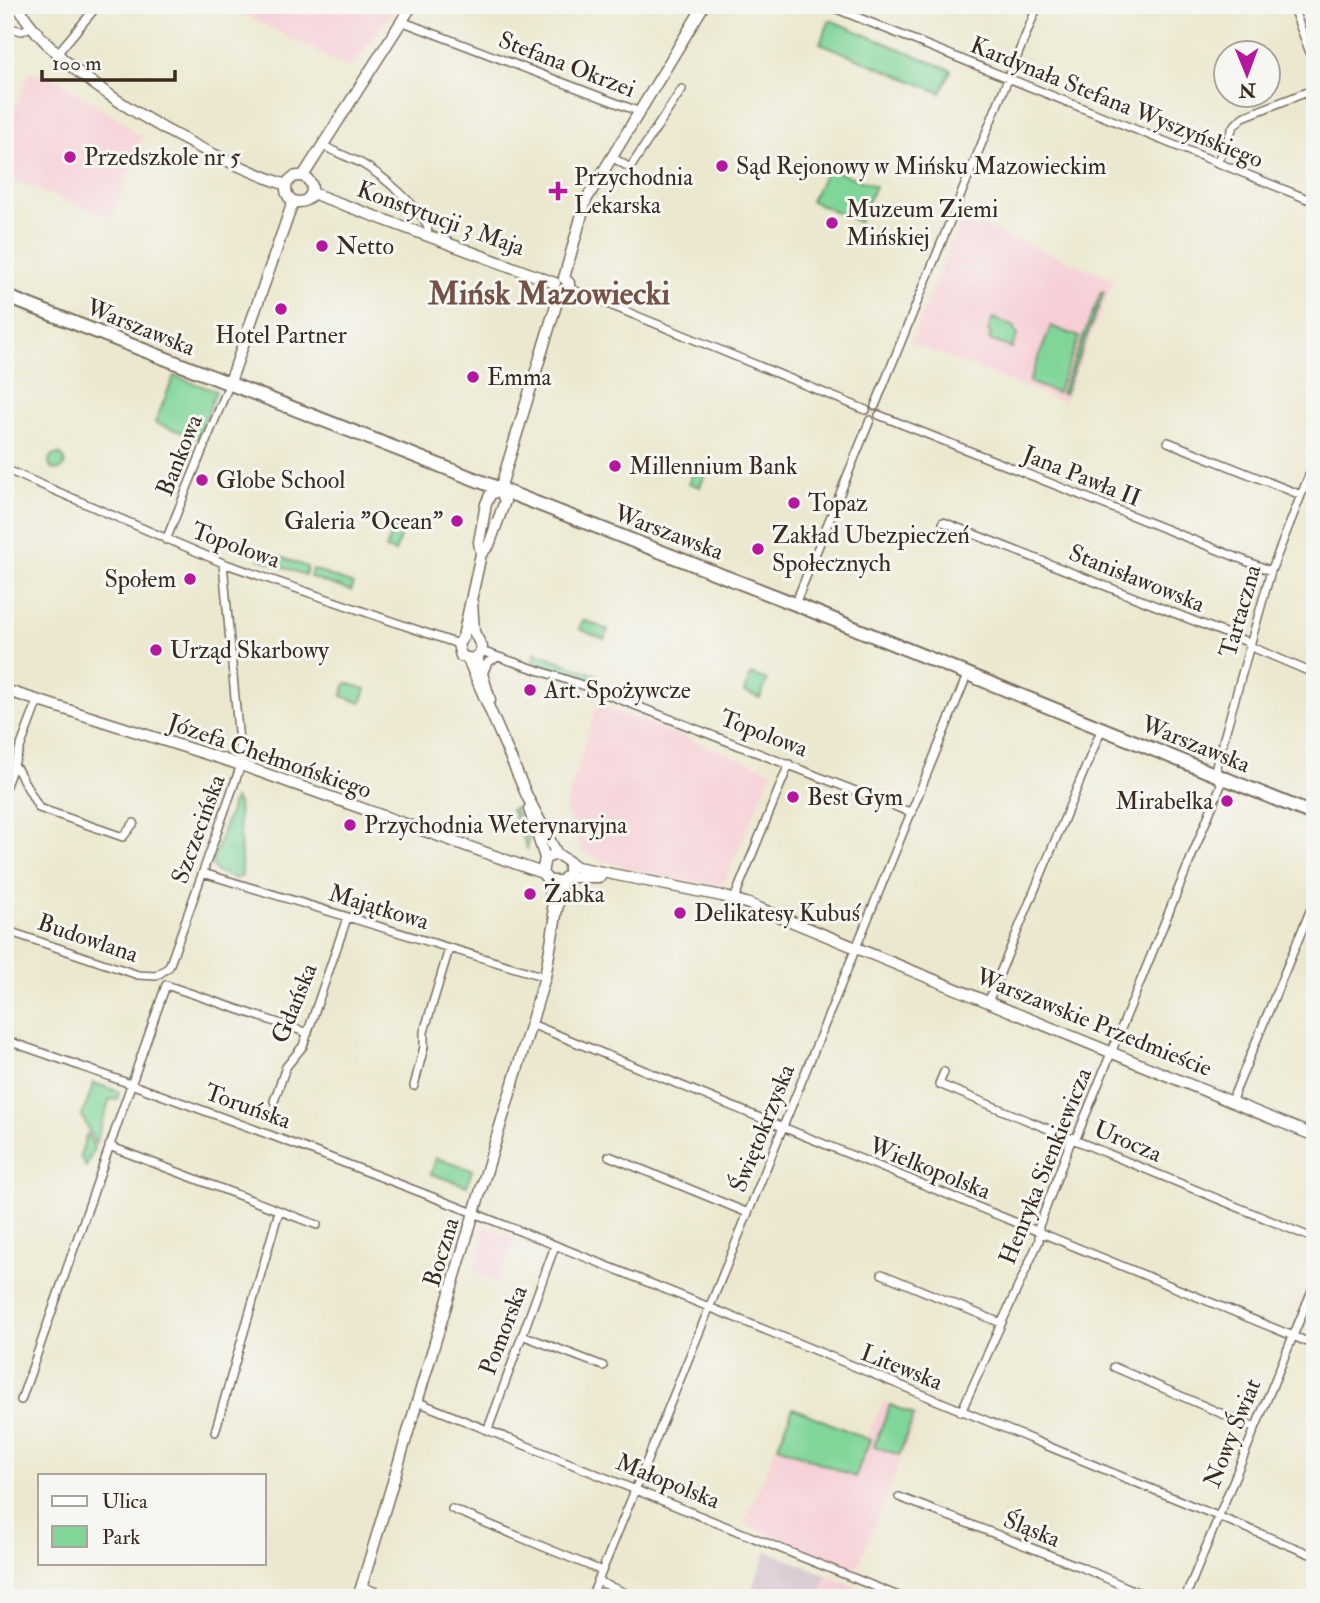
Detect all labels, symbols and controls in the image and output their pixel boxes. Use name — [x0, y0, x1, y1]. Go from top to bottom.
street label: Stefana Okrzei — [494, 24, 640, 105]
street label: Kardynała Stefana Wyszyńskiego — [966, 29, 1268, 176]
scale bar — [42, 38, 175, 82]
north arrow — [1212, 38, 1282, 108]
text: 100 m — [52, 50, 102, 77]
text: N — [1238, 78, 1257, 102]
place label: Przedszkole nr 5 — [84, 142, 241, 173]
marker: Przedszkole nr 5 — [62, 149, 78, 165]
place label: Sąd Rejonowy w Mińsku Mazowieckim — [736, 151, 1107, 182]
marker: Sąd Rejonowy w Mińsku Mazowieckim — [714, 158, 730, 174]
place label: Przychodnia Lekarska — [574, 162, 694, 221]
street label: Konstytucji 3 Maja — [353, 174, 530, 264]
marker: Przychodnia Lekarska — [548, 181, 568, 201]
place label: Muzeum Ziemi Mińskiej — [846, 194, 998, 253]
marker: Muzeum Ziemi Mińskiej — [824, 215, 840, 231]
place label: Netto — [336, 231, 394, 262]
marker: Netto — [314, 238, 330, 254]
district label: Mińsk Mazowiecki — [427, 274, 670, 314]
street label: Warszawska — [81, 291, 201, 364]
marker: Hotel Partner — [273, 301, 289, 317]
place label: Hotel Partner — [215, 320, 347, 351]
place label: Emma — [487, 362, 553, 393]
marker: Emma — [465, 369, 481, 385]
street label: Bankowa — [149, 409, 210, 500]
street label: Jana Pawła II — [1017, 438, 1145, 514]
place label: Millennium Bank — [629, 451, 798, 482]
marker: Millennium Bank — [607, 458, 623, 474]
place label: Globe School — [216, 465, 345, 496]
marker: Globe School — [194, 472, 210, 488]
place label: Topaz — [808, 488, 868, 519]
marker: Topaz — [786, 495, 802, 511]
street label: Warszawska — [609, 497, 729, 568]
place label: Galeria "Ocean" — [284, 506, 443, 537]
marker: Galeria "Ocean" — [449, 513, 465, 529]
street label: Topolowa — [187, 515, 285, 576]
place label: Zakład Ubezpieczeń Społecznych — [772, 520, 970, 579]
street label: Stanisławowska — [1064, 537, 1210, 620]
marker: Zakład Ubezpieczeń Społecznych — [750, 541, 766, 557]
street label: Tartaczna — [1212, 560, 1269, 661]
place label: Społem — [104, 564, 176, 595]
marker: Społem — [182, 571, 198, 587]
place label: Urząd Skarbowy — [170, 635, 329, 666]
marker: Urząd Skarbowy — [148, 642, 164, 658]
place label: Art. Spożywcze — [543, 675, 691, 706]
marker: Art. Spożywcze — [522, 682, 538, 698]
street label: Topolowa — [715, 703, 813, 765]
street label: Józefa Chełmońskiego — [163, 707, 376, 806]
street label: Warszawska — [1136, 708, 1256, 781]
street label: Szczecińska — [164, 769, 233, 888]
place label: Best Gym — [807, 782, 904, 813]
place label: Mirabelka — [1115, 786, 1214, 817]
marker: Best Gym — [785, 789, 801, 805]
marker: Mirabelka — [1219, 793, 1235, 809]
place label: Przychodnia Weterynaryjna — [364, 810, 628, 841]
marker: Przychodnia Weterynaryjna — [342, 817, 358, 833]
street label: Majątkowa — [325, 878, 434, 938]
place label: Żabka — [544, 878, 606, 910]
marker: Żabka — [522, 886, 538, 902]
place label: Delikatesy Kubuś — [694, 898, 862, 929]
marker: Delikatesy Kubuś — [672, 905, 688, 921]
street label: Budowlana — [33, 907, 143, 970]
street label: Gdańska — [264, 958, 325, 1048]
street label: Warszawskie Przedmieście — [970, 961, 1216, 1084]
street label: Świętokrzyska — [722, 1058, 803, 1197]
street label: Henryka Sienkiewicza — [992, 1062, 1099, 1269]
street label: Toruńska — [201, 1077, 296, 1137]
street label: Urocza — [1089, 1113, 1168, 1170]
street label: Wielkopolska — [863, 1130, 996, 1207]
street label: Boczna — [416, 1213, 467, 1291]
street label: Pomorska — [472, 1280, 535, 1379]
street label: Litewska — [856, 1337, 948, 1398]
street label: Nowy Świat — [1196, 1374, 1268, 1492]
street label: Małopolska — [611, 1447, 725, 1517]
legend — [38, 1474, 266, 1564]
text: Ulica — [102, 1488, 148, 1515]
street label: Śląska — [999, 1503, 1066, 1555]
text: Park — [102, 1524, 140, 1551]

